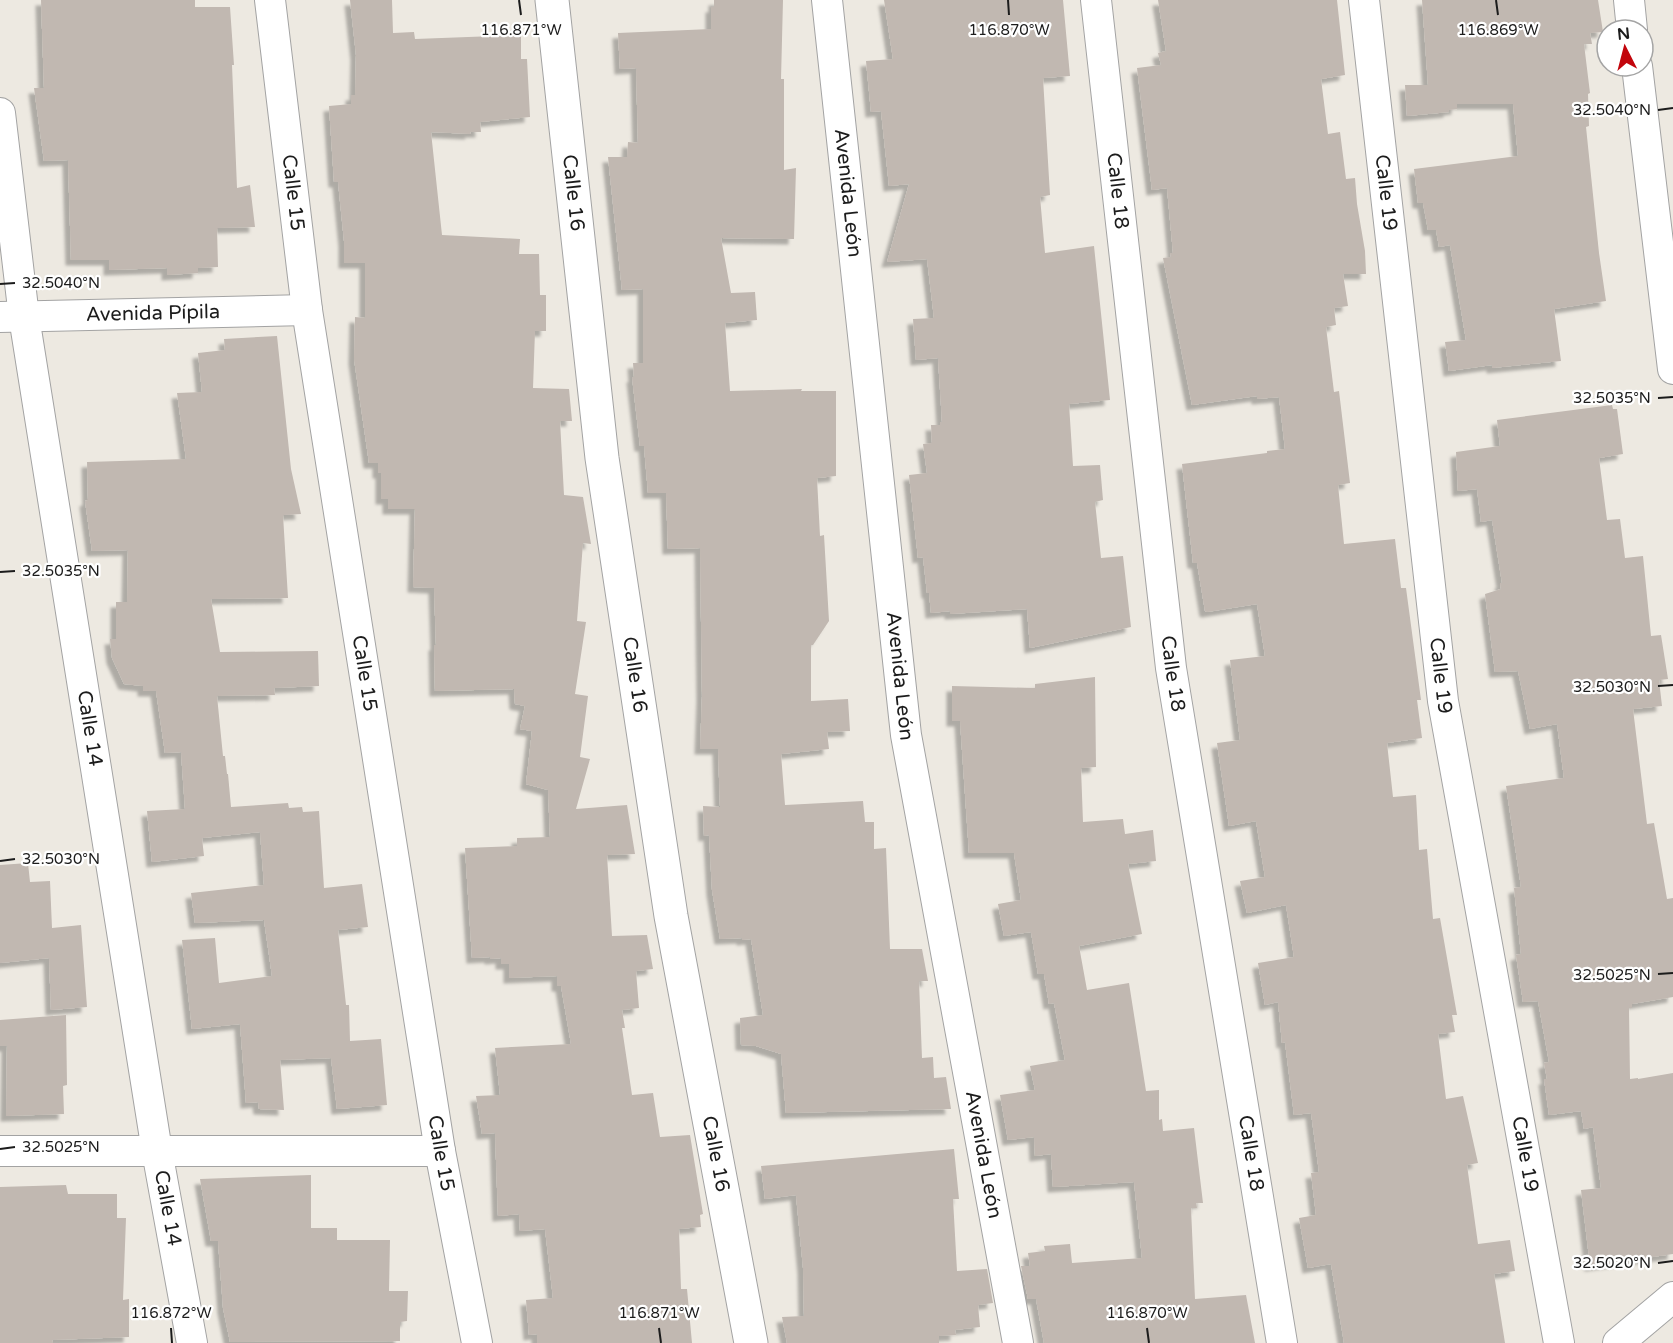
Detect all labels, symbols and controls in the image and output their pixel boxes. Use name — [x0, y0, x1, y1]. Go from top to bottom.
north arrow — [1595, 18, 1655, 78]
text: 116.871°W — [480, 21, 562, 39]
text: 116.870°W — [968, 21, 1050, 39]
text: 116.869°W — [1457, 21, 1539, 39]
text: N — [1616, 23, 1631, 45]
text: 32.5040°N — [1573, 101, 1651, 119]
street label: Avenida León — [829, 127, 867, 259]
street label: Calle 18 — [1101, 151, 1134, 230]
street label: Calle 15 — [277, 153, 309, 232]
street label: Calle 16 — [557, 153, 589, 232]
street label: Calle 19 — [1370, 153, 1402, 232]
text: 32.5040°N — [22, 274, 100, 292]
street label: Avenida Pípila — [86, 300, 220, 327]
text: 32.5035°N — [1573, 389, 1651, 407]
text: 32.5035°N — [22, 562, 100, 580]
street label: Avenida León — [881, 610, 919, 742]
street label: Calle 15 — [347, 633, 382, 713]
street label: Calle 18 — [1155, 634, 1190, 714]
street label: Calle 16 — [617, 635, 652, 715]
street label: Calle 19 — [1424, 636, 1457, 716]
text: 32.5030°N — [1573, 678, 1651, 696]
street label: Calle 14 — [72, 689, 108, 768]
text: 32.5030°N — [22, 850, 100, 868]
text: 32.5025°N — [1573, 966, 1651, 984]
street label: Avenida León — [960, 1089, 1007, 1221]
street label: Calle 18 — [1233, 1113, 1269, 1193]
street label: Calle 15 — [423, 1114, 459, 1193]
street label: Calle 16 — [697, 1114, 734, 1194]
street label: Calle 19 — [1506, 1114, 1544, 1194]
text: 32.5025°N — [22, 1138, 100, 1156]
street label: Calle 14 — [149, 1168, 186, 1248]
text: 32.5020°N — [1573, 1254, 1651, 1272]
text: 116.872°W — [130, 1304, 212, 1322]
text: 116.871°W — [618, 1304, 700, 1322]
text: 116.870°W — [1106, 1304, 1188, 1322]

